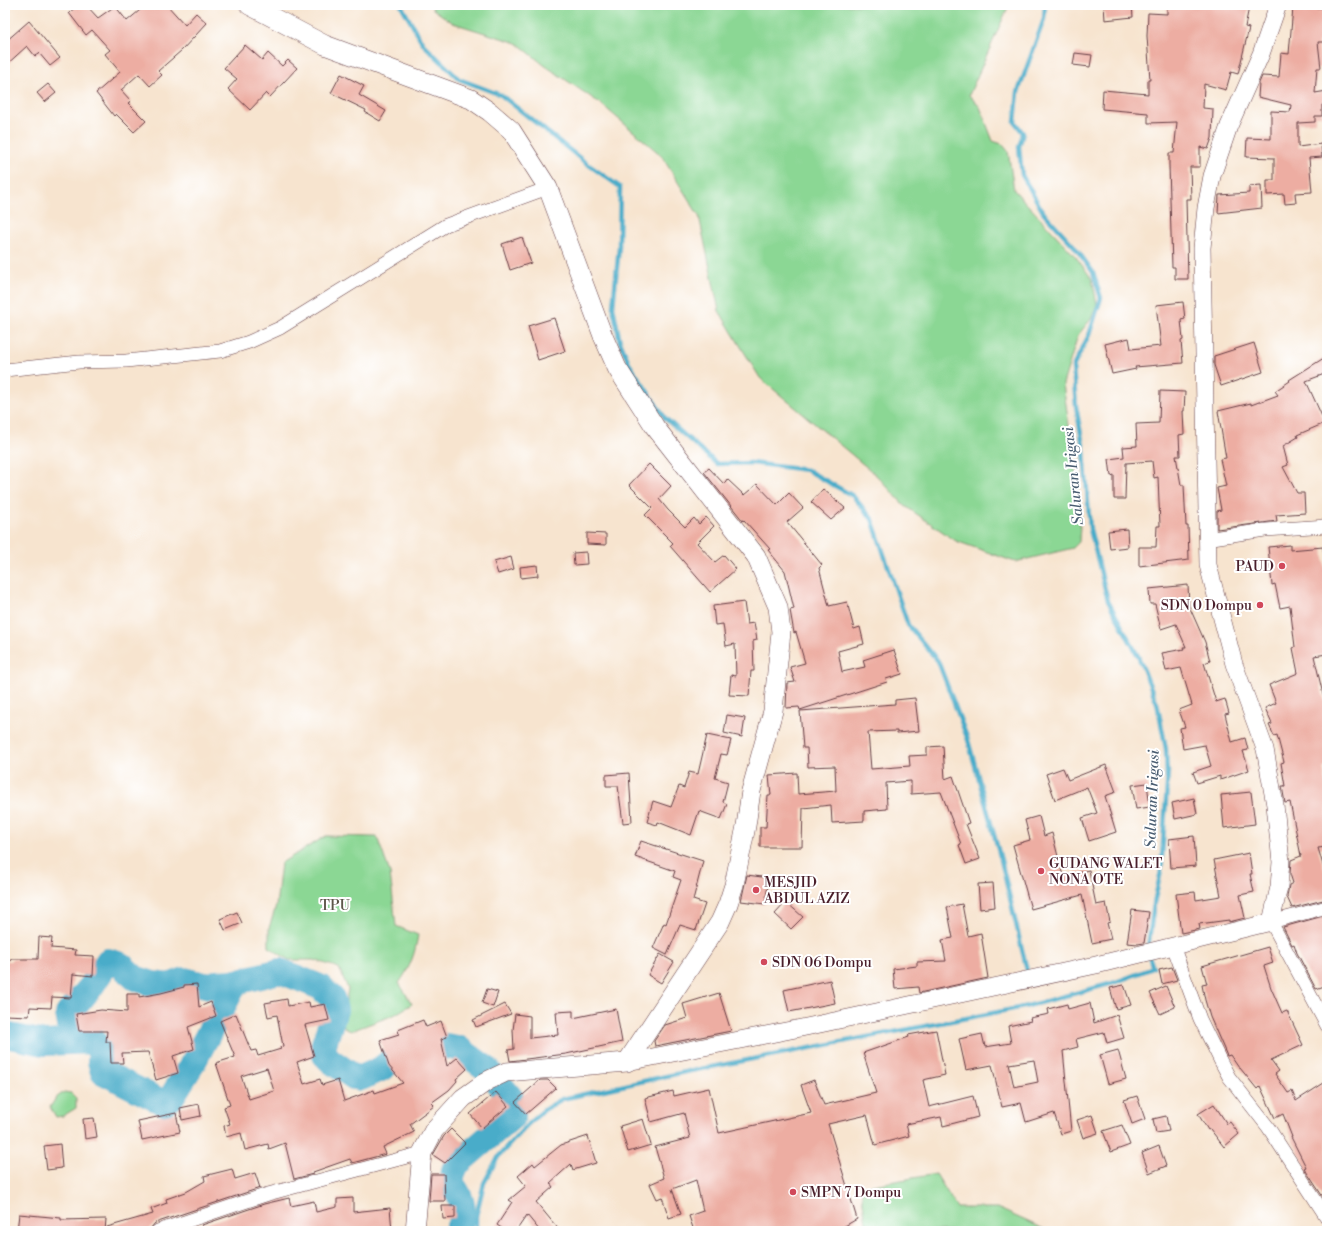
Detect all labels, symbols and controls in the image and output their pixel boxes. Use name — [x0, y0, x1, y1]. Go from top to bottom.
water label: Saluran Irigasi — [1059, 426, 1088, 526]
place label: PAUD — [1236, 558, 1274, 576]
marker: PAUD — [1277, 561, 1287, 571]
place label: SDN 0 Dompu — [1161, 597, 1252, 615]
marker: SDN 0 Dompu — [1255, 600, 1265, 610]
water label: Saluran Irigasi — [1141, 749, 1164, 849]
place label: GUDANG WALET NONA OTE — [1049, 855, 1163, 889]
marker: GUDANG WALET NONA OTE — [1036, 866, 1046, 876]
place label: MESJID ABDUL AZIZ — [763, 874, 850, 908]
marker: MESJID ABDUL AZIZ — [751, 885, 761, 895]
park label: TPU — [320, 897, 351, 915]
place label: SDN 06 Dompu — [772, 954, 872, 972]
marker: SDN 06 Dompu — [759, 957, 769, 967]
place label: SMPN 7 Dompu — [801, 1184, 901, 1202]
marker: SMPN 7 Dompu — [788, 1187, 798, 1197]

